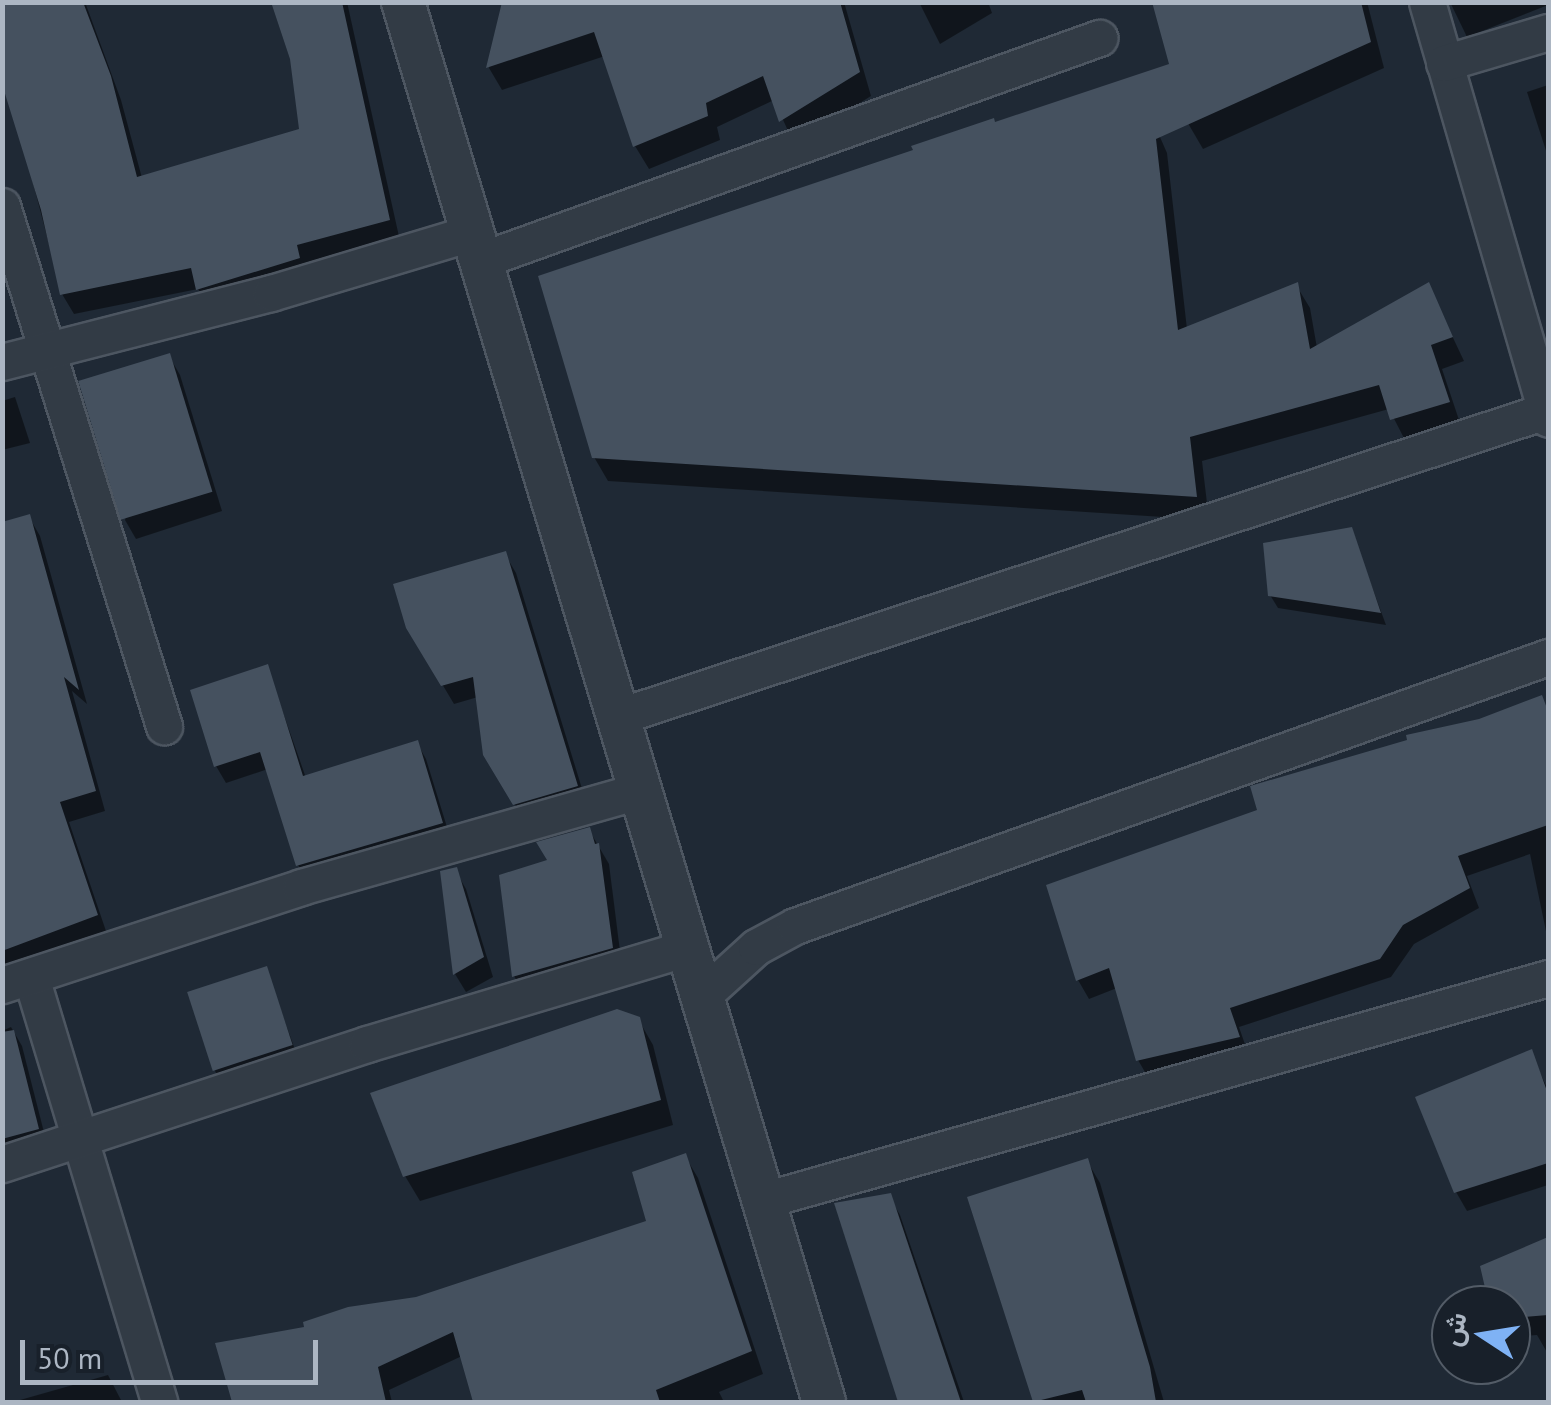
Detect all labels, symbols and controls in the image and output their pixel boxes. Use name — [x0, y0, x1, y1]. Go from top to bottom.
north arrow — [1431, 1285, 1531, 1385]
text: ش — [1432, 1309, 1475, 1349]
scale bar — [25, 1320, 322, 1382]
text: 50 m — [37, 1338, 102, 1377]

